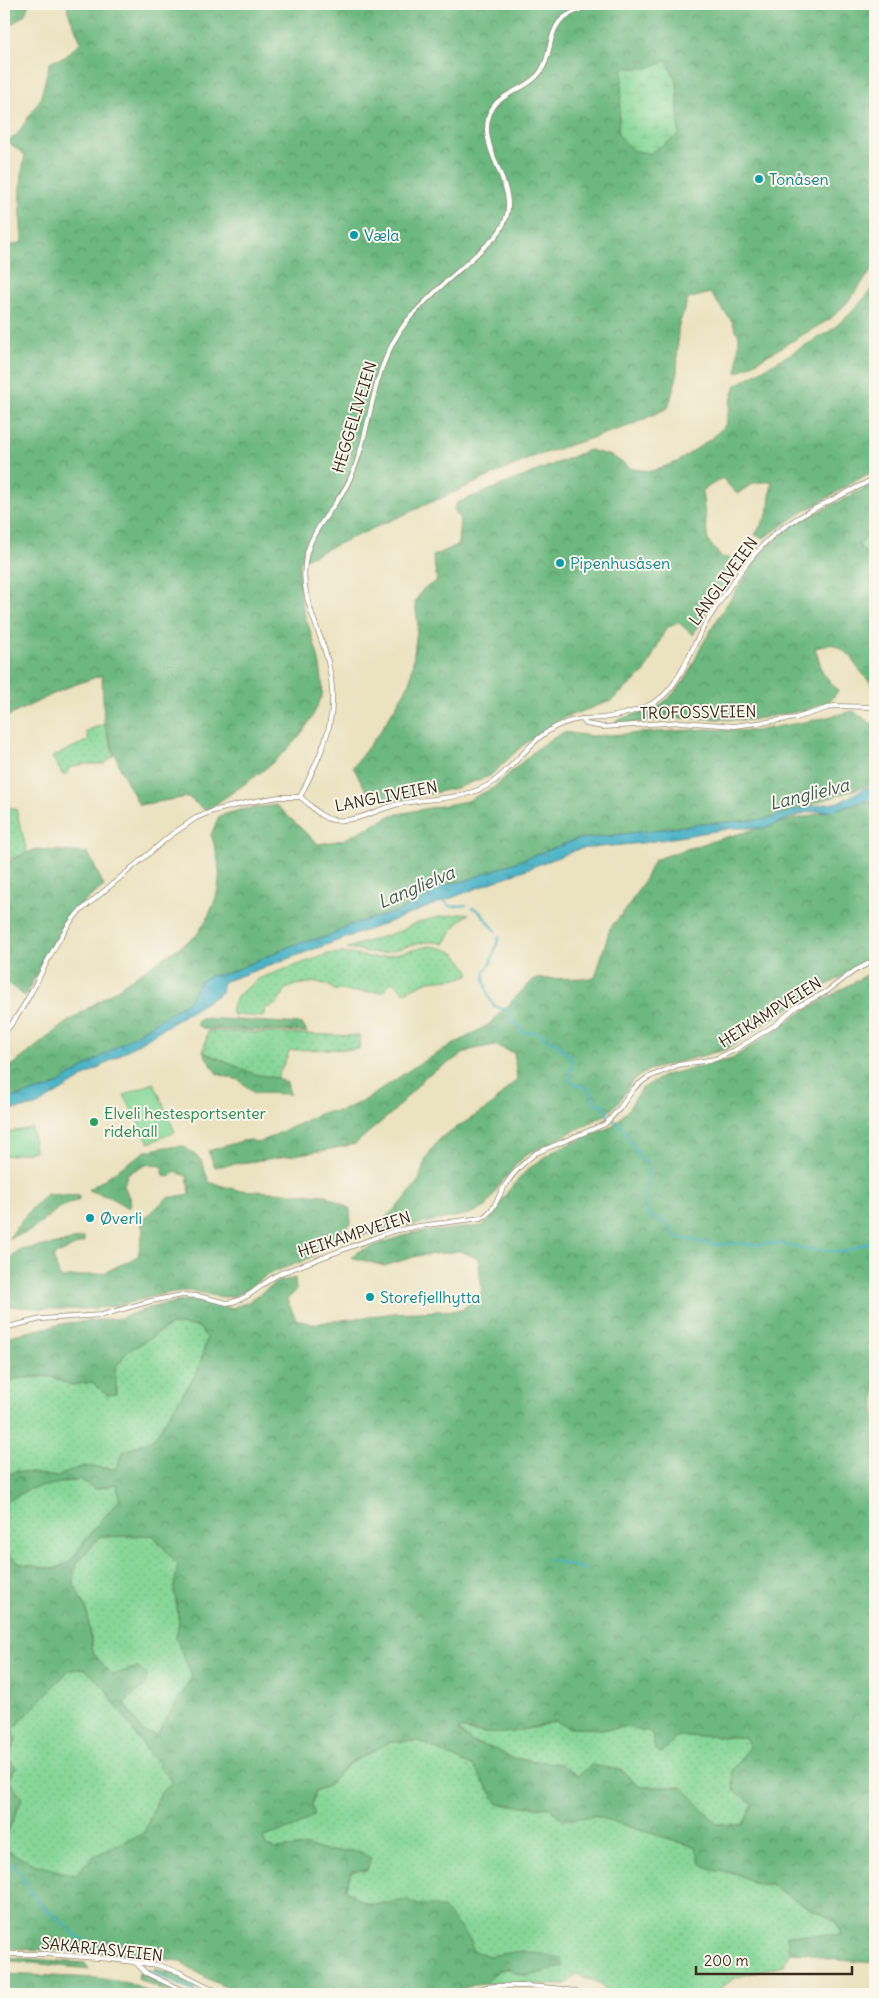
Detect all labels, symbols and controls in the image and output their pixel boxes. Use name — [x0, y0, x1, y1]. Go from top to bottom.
place label: Tonåsen — [769, 169, 829, 189]
marker: Tonåsen — [753, 173, 765, 185]
place label: Væla — [364, 225, 400, 245]
marker: Væla — [348, 229, 360, 241]
street label: HEGGELIVEIEN — [328, 359, 380, 475]
street label: LANGLIVEIEN — [684, 533, 762, 629]
place label: Pipenhusåsen — [570, 553, 670, 573]
marker: Pipenhusåsen — [554, 557, 566, 569]
street label: TROFOSSVEIEN — [639, 701, 757, 723]
water label: Langlielva — [767, 773, 853, 815]
street label: LANGLIVEIEN — [333, 776, 439, 816]
water label: Langlielva — [374, 860, 459, 913]
street label: HEIKAMPVEIEN — [715, 972, 825, 1052]
place label: Elveli hestesportsenter ridehall — [104, 1103, 267, 1141]
marker: Elveli hestesportsenter ridehall — [88, 1116, 100, 1128]
street label: HEIKAMPVEIEN — [295, 1206, 413, 1262]
place label: Øverli — [100, 1208, 142, 1228]
marker: Øverli — [84, 1212, 96, 1224]
place label: Storefjellhytta — [380, 1287, 480, 1307]
marker: Storefjellhytta — [364, 1291, 376, 1303]
street label: SAKARIASVEIEN — [40, 1933, 164, 1965]
scale bar — [696, 1943, 853, 1975]
text: 200 m — [704, 1951, 749, 1970]

